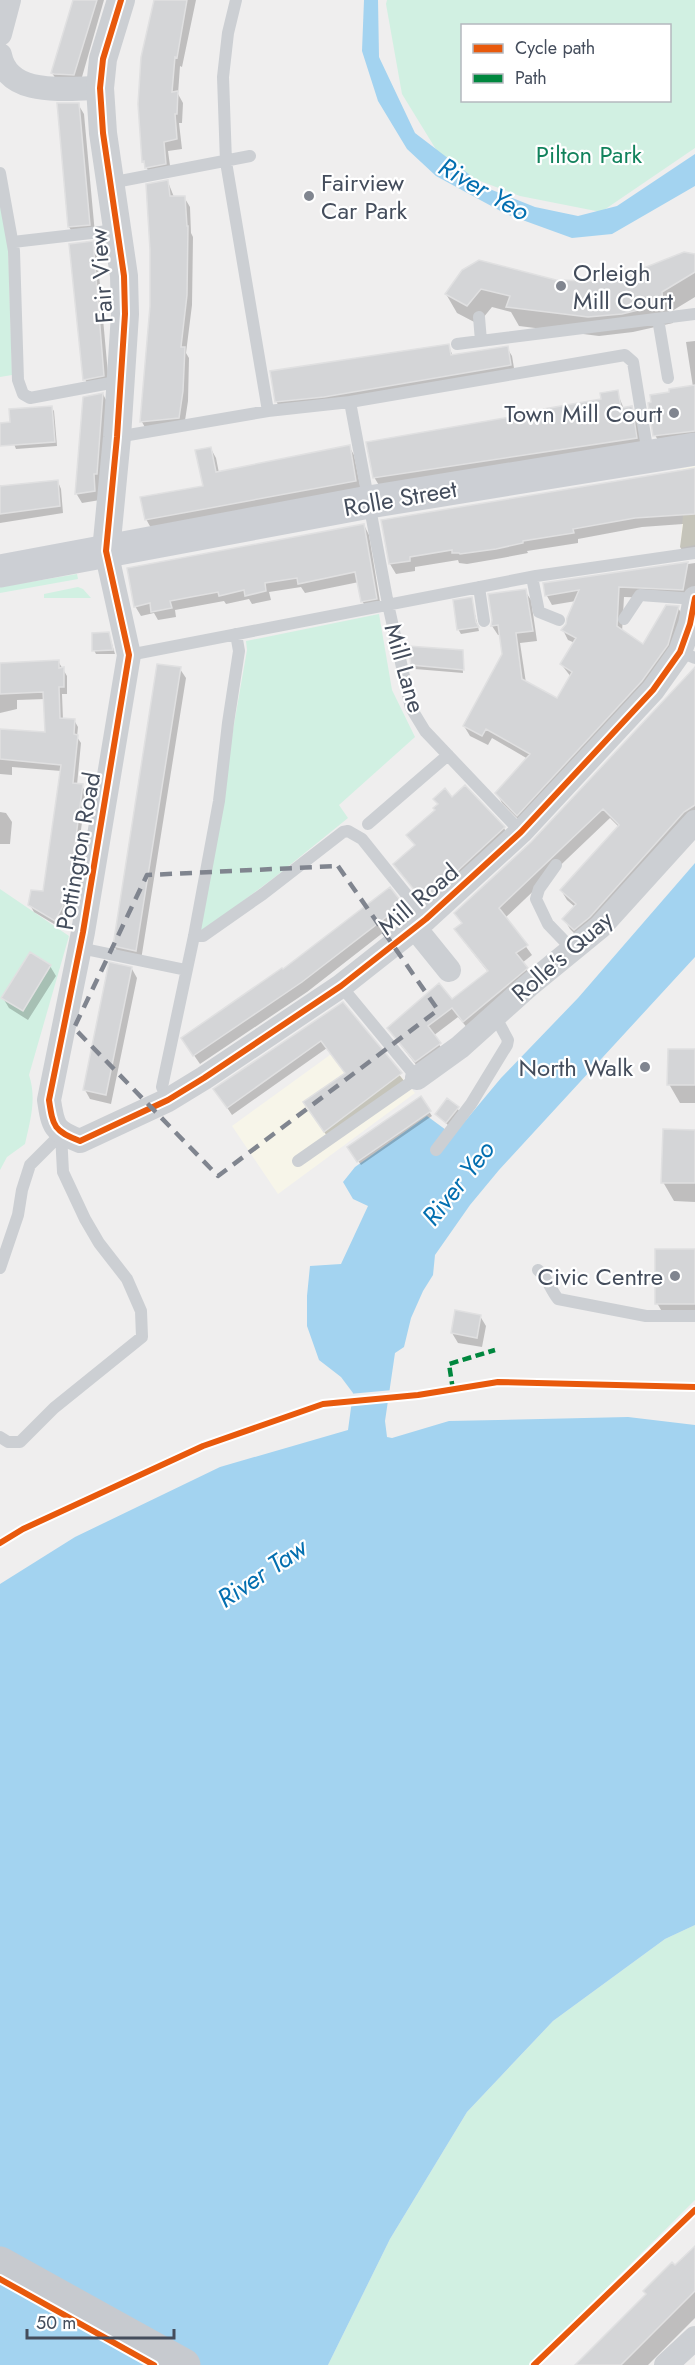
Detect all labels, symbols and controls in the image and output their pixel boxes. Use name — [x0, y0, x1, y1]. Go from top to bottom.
legend — [461, 24, 671, 102]
text: Cycle path — [515, 35, 595, 61]
text: Path — [515, 65, 547, 91]
park label: Pilton Park — [536, 137, 643, 172]
water label: River Yeo — [432, 148, 537, 230]
place label: Fairview Car Park — [321, 165, 408, 228]
marker: Fairview Car Park — [302, 189, 316, 203]
street label: Fair View — [80, 227, 122, 325]
place label: Orleigh Mill Court — [573, 255, 673, 318]
marker: Orleigh Mill Court — [554, 279, 568, 293]
place label: Town Mill Court — [504, 396, 662, 431]
marker: Town Mill Court — [667, 406, 681, 420]
street label: Rolle Street — [341, 471, 460, 525]
street label: Mill Lane — [376, 619, 434, 717]
street label: Pottington Road — [47, 769, 109, 933]
street label: Mill Road — [370, 855, 466, 943]
street label: Rolle's Quay — [504, 902, 621, 1010]
place label: North Walk — [519, 1050, 633, 1085]
marker: North Walk — [638, 1060, 652, 1074]
water label: River Yeo — [412, 1132, 504, 1234]
place label: Civic Centre — [537, 1259, 663, 1294]
marker: Civic Centre — [668, 1269, 682, 1283]
water label: River Taw — [209, 1528, 316, 1617]
scale bar — [27, 2302, 174, 2340]
text: 50 m — [36, 2310, 76, 2336]

